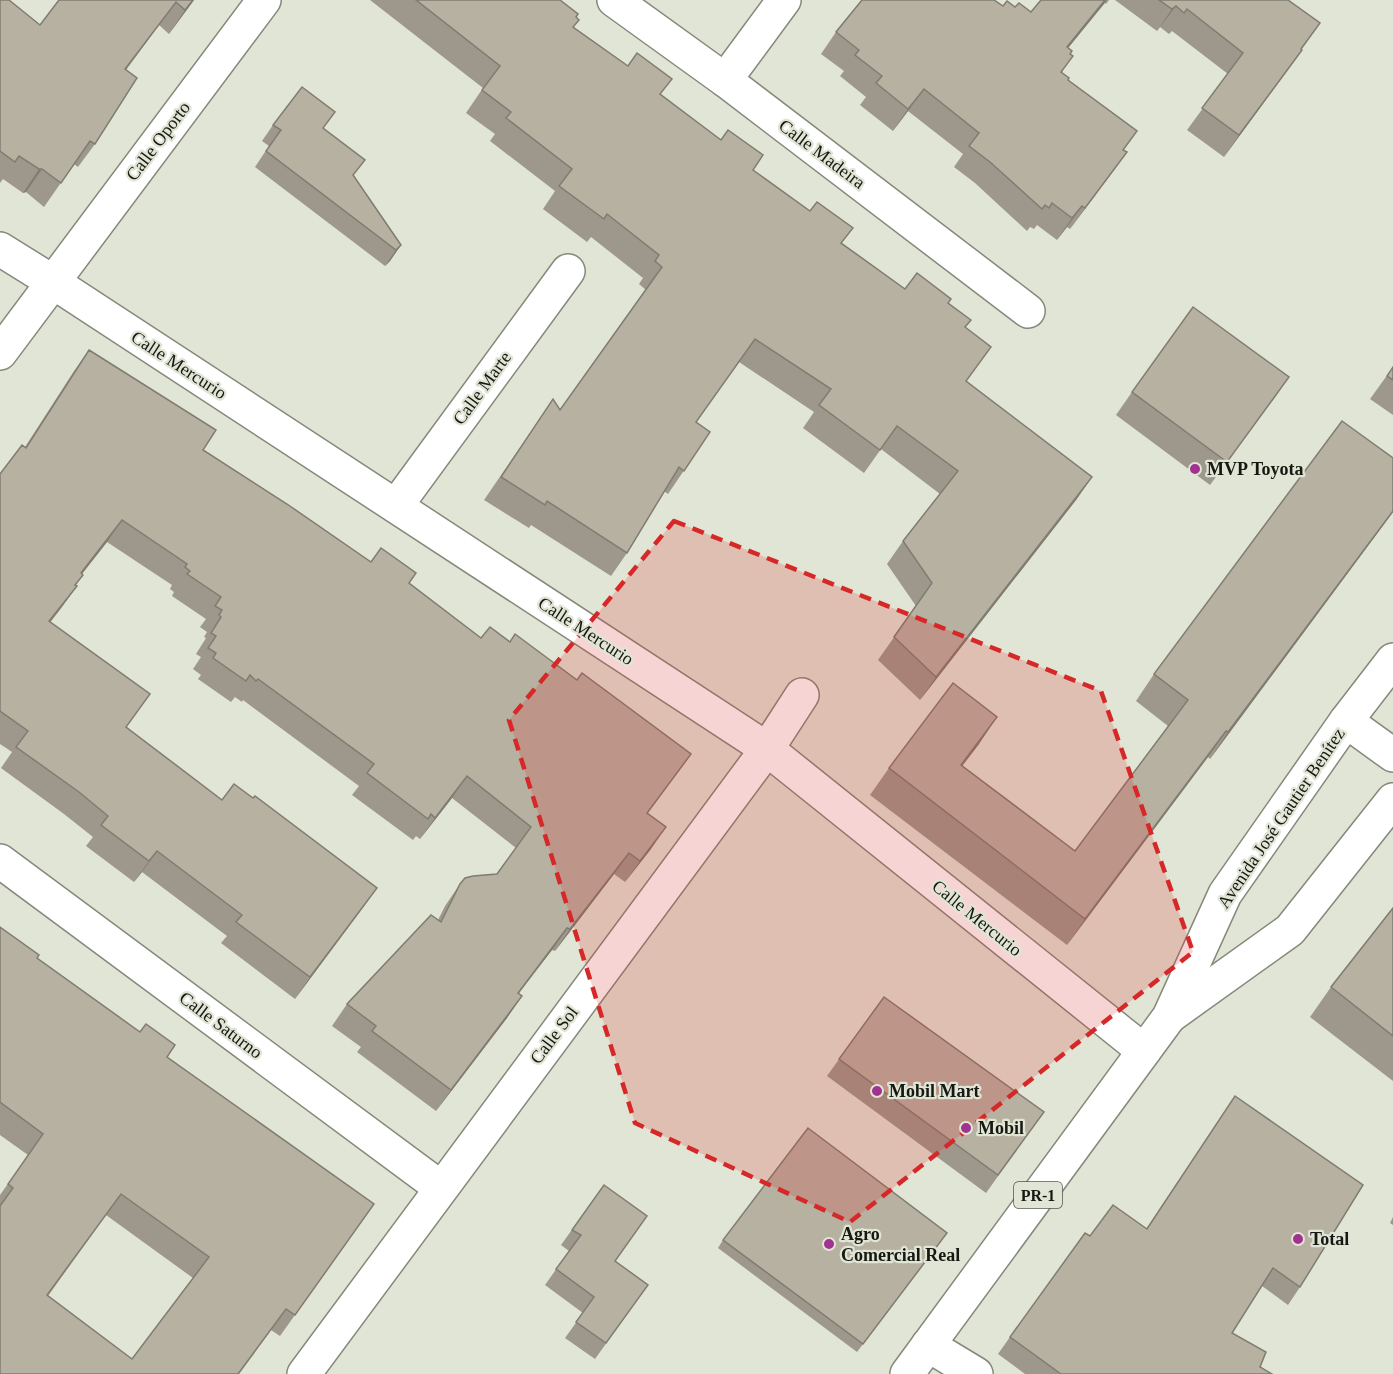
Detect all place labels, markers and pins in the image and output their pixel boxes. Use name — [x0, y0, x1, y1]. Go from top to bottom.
place label: MVP Toyota — [1207, 459, 1304, 479]
marker: MVP Toyota — [1188, 462, 1202, 476]
place label: Mobil Mart — [889, 1081, 979, 1101]
marker: Mobil Mart — [870, 1084, 884, 1098]
place label: Mobil — [978, 1118, 1024, 1138]
marker: Mobil — [959, 1121, 973, 1135]
place label: Agro Comercial Real — [841, 1224, 960, 1265]
place label: Total — [1310, 1229, 1349, 1249]
marker: Total — [1291, 1232, 1305, 1246]
marker: Agro Comercial Real — [822, 1237, 836, 1251]

